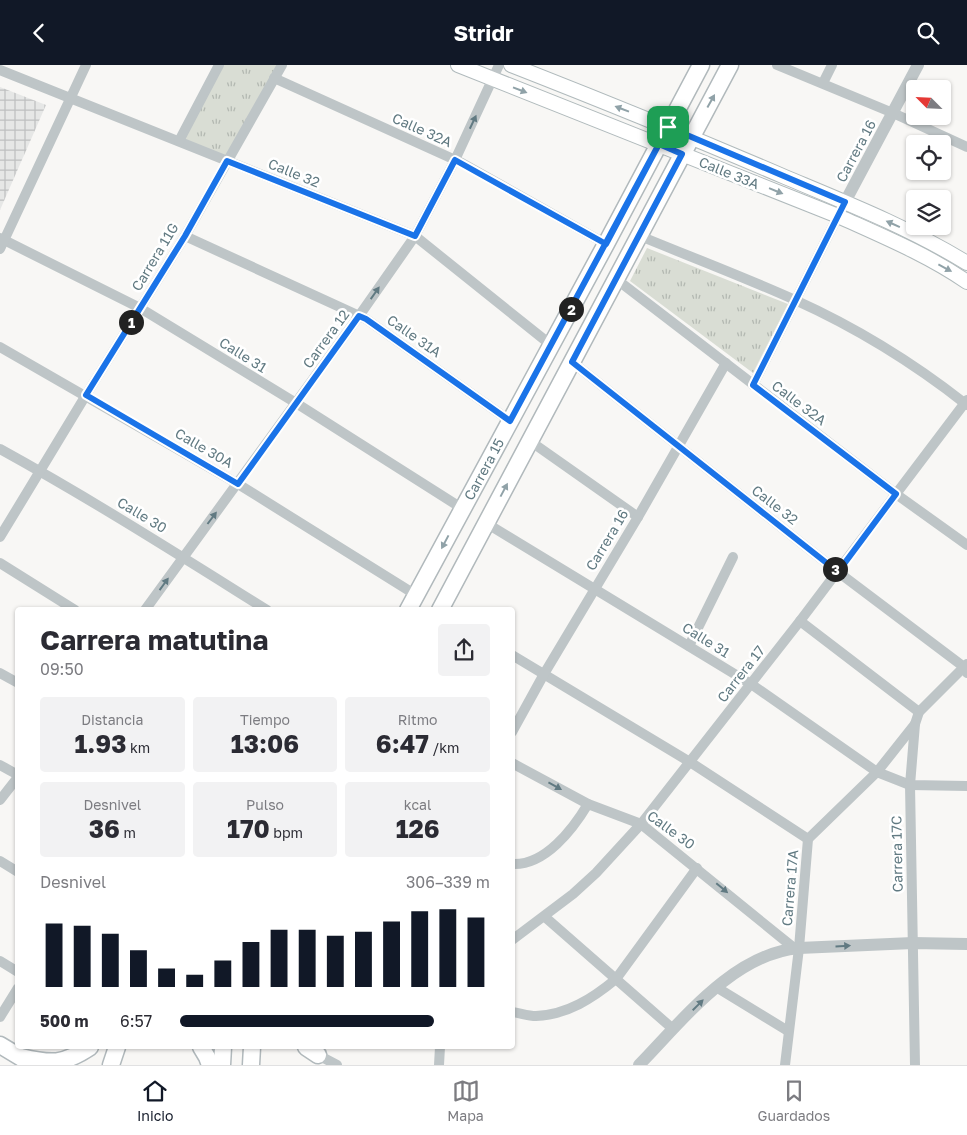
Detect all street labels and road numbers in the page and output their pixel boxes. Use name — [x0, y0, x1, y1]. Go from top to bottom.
street label: Calle 32A — [390, 109, 455, 150]
street label: Carrera 16 — [832, 117, 879, 185]
street label: Calle 33A — [696, 153, 762, 193]
street label: Calle 32 — [266, 155, 322, 191]
street label: Carrera 11G — [128, 219, 182, 294]
street label: Carrera 12 — [299, 306, 352, 371]
street label: Calle 31A — [384, 311, 445, 361]
street label: Calle 31 — [216, 333, 270, 376]
street label: Calle 32A — [769, 377, 830, 429]
street label: Calle 30A — [172, 424, 237, 471]
street label: Carrera 15 — [460, 435, 507, 503]
street label: Calle 32 — [749, 481, 802, 528]
street label: Calle 30 — [114, 493, 170, 536]
street label: Carrera 16 — [582, 506, 631, 573]
street label: Calle 31 — [679, 618, 733, 661]
street label: Carrera 17 — [713, 642, 768, 705]
street label: Calle 30 — [644, 807, 698, 853]
street label: Carrera 17C — [887, 815, 906, 893]
street label: Carrera 17A — [778, 848, 801, 927]

